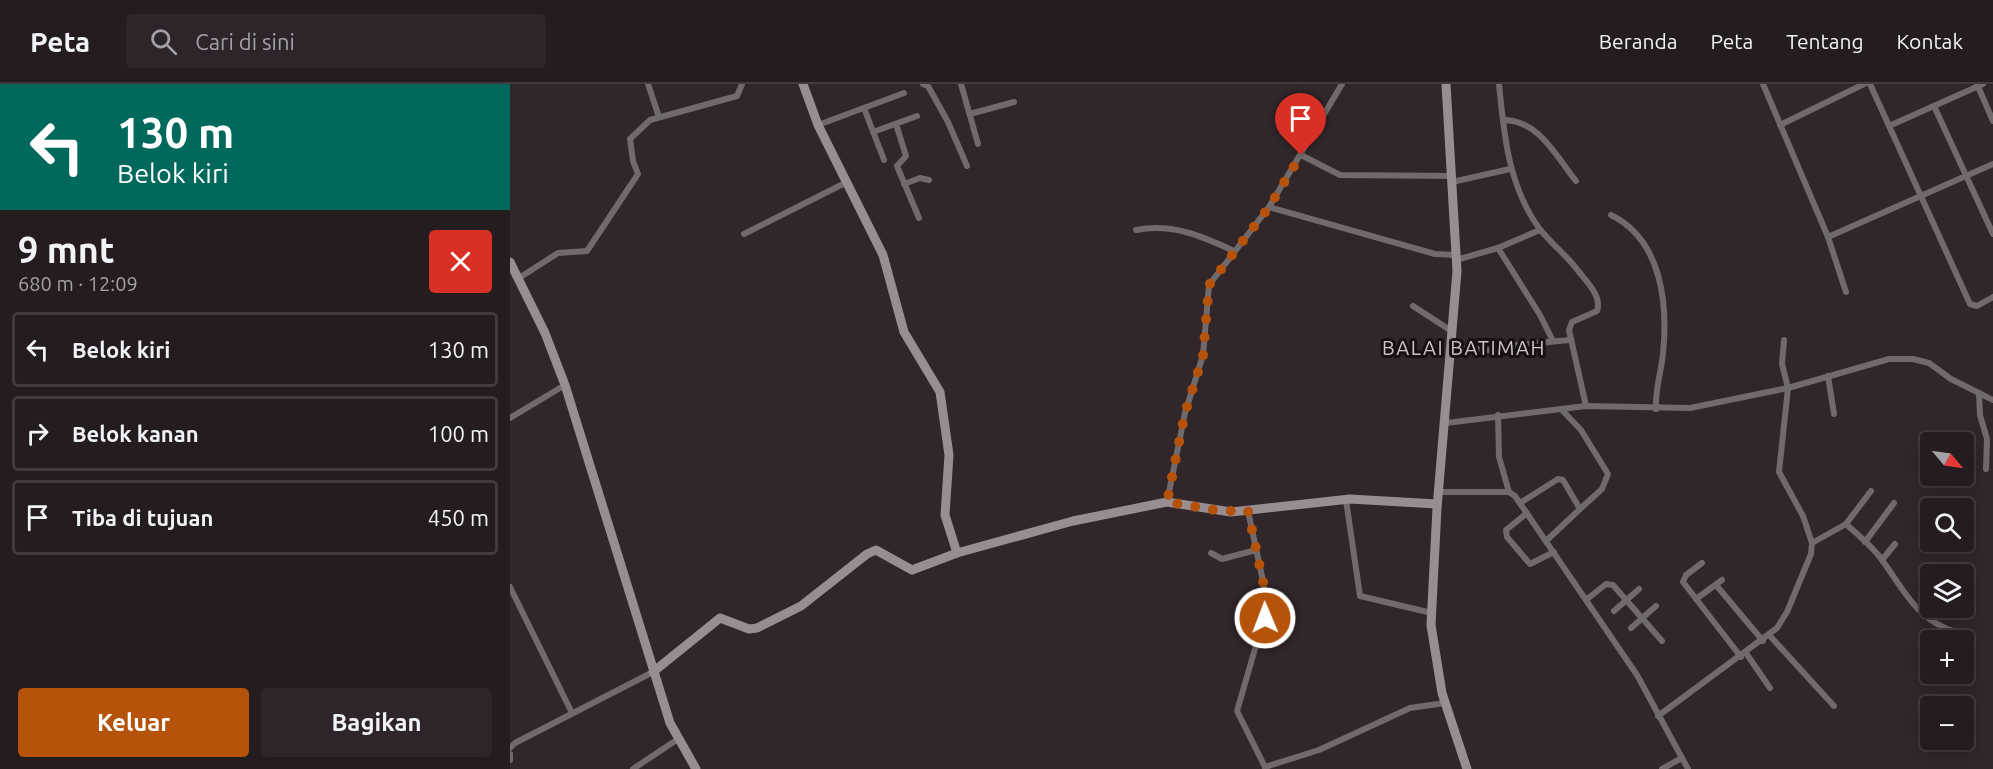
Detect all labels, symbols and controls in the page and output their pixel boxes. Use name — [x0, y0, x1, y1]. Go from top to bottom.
search box — [126, 14, 546, 68]
icon: search — [147, 25, 180, 58]
text: Peta — [30, 26, 90, 57]
text: Cari di sini — [195, 29, 295, 54]
text: Beranda — [1599, 29, 1678, 53]
text: Peta — [1711, 29, 1753, 53]
text: Tentang — [1786, 29, 1864, 53]
text: Kontak — [1897, 29, 1963, 53]
pin — [1275, 93, 1326, 155]
icon: arrive — [1284, 102, 1317, 135]
icon: left — [18, 108, 96, 186]
text: 130 m — [117, 109, 234, 156]
text: Belok kiri — [117, 158, 229, 188]
text: 9 mnt — [18, 229, 114, 270]
button: close — [429, 230, 492, 293]
text: 680 m · 12:09 — [18, 272, 138, 295]
icon: left — [21, 333, 54, 366]
district label: BALAI BATIMAH — [1382, 336, 1546, 359]
text: Belok kiri — [72, 337, 170, 362]
text: 130 m — [428, 337, 489, 362]
icon: right — [21, 417, 54, 450]
text: Belok kanan — [72, 421, 199, 446]
text: 100 m — [428, 421, 489, 446]
north arrow — [1920, 432, 1974, 486]
map controls — [1920, 432, 1974, 750]
button: search — [1920, 498, 1974, 552]
icon: arrive — [21, 501, 54, 534]
text: Tiba di tujuan — [72, 505, 213, 530]
text: 450 m — [428, 505, 489, 530]
button: layers — [1920, 564, 1974, 618]
position arrow — [1233, 586, 1297, 650]
button: + — [1920, 630, 1974, 684]
button: Keluar — [18, 688, 249, 757]
button: Bagikan — [261, 688, 492, 757]
button: − — [1920, 696, 1974, 750]

